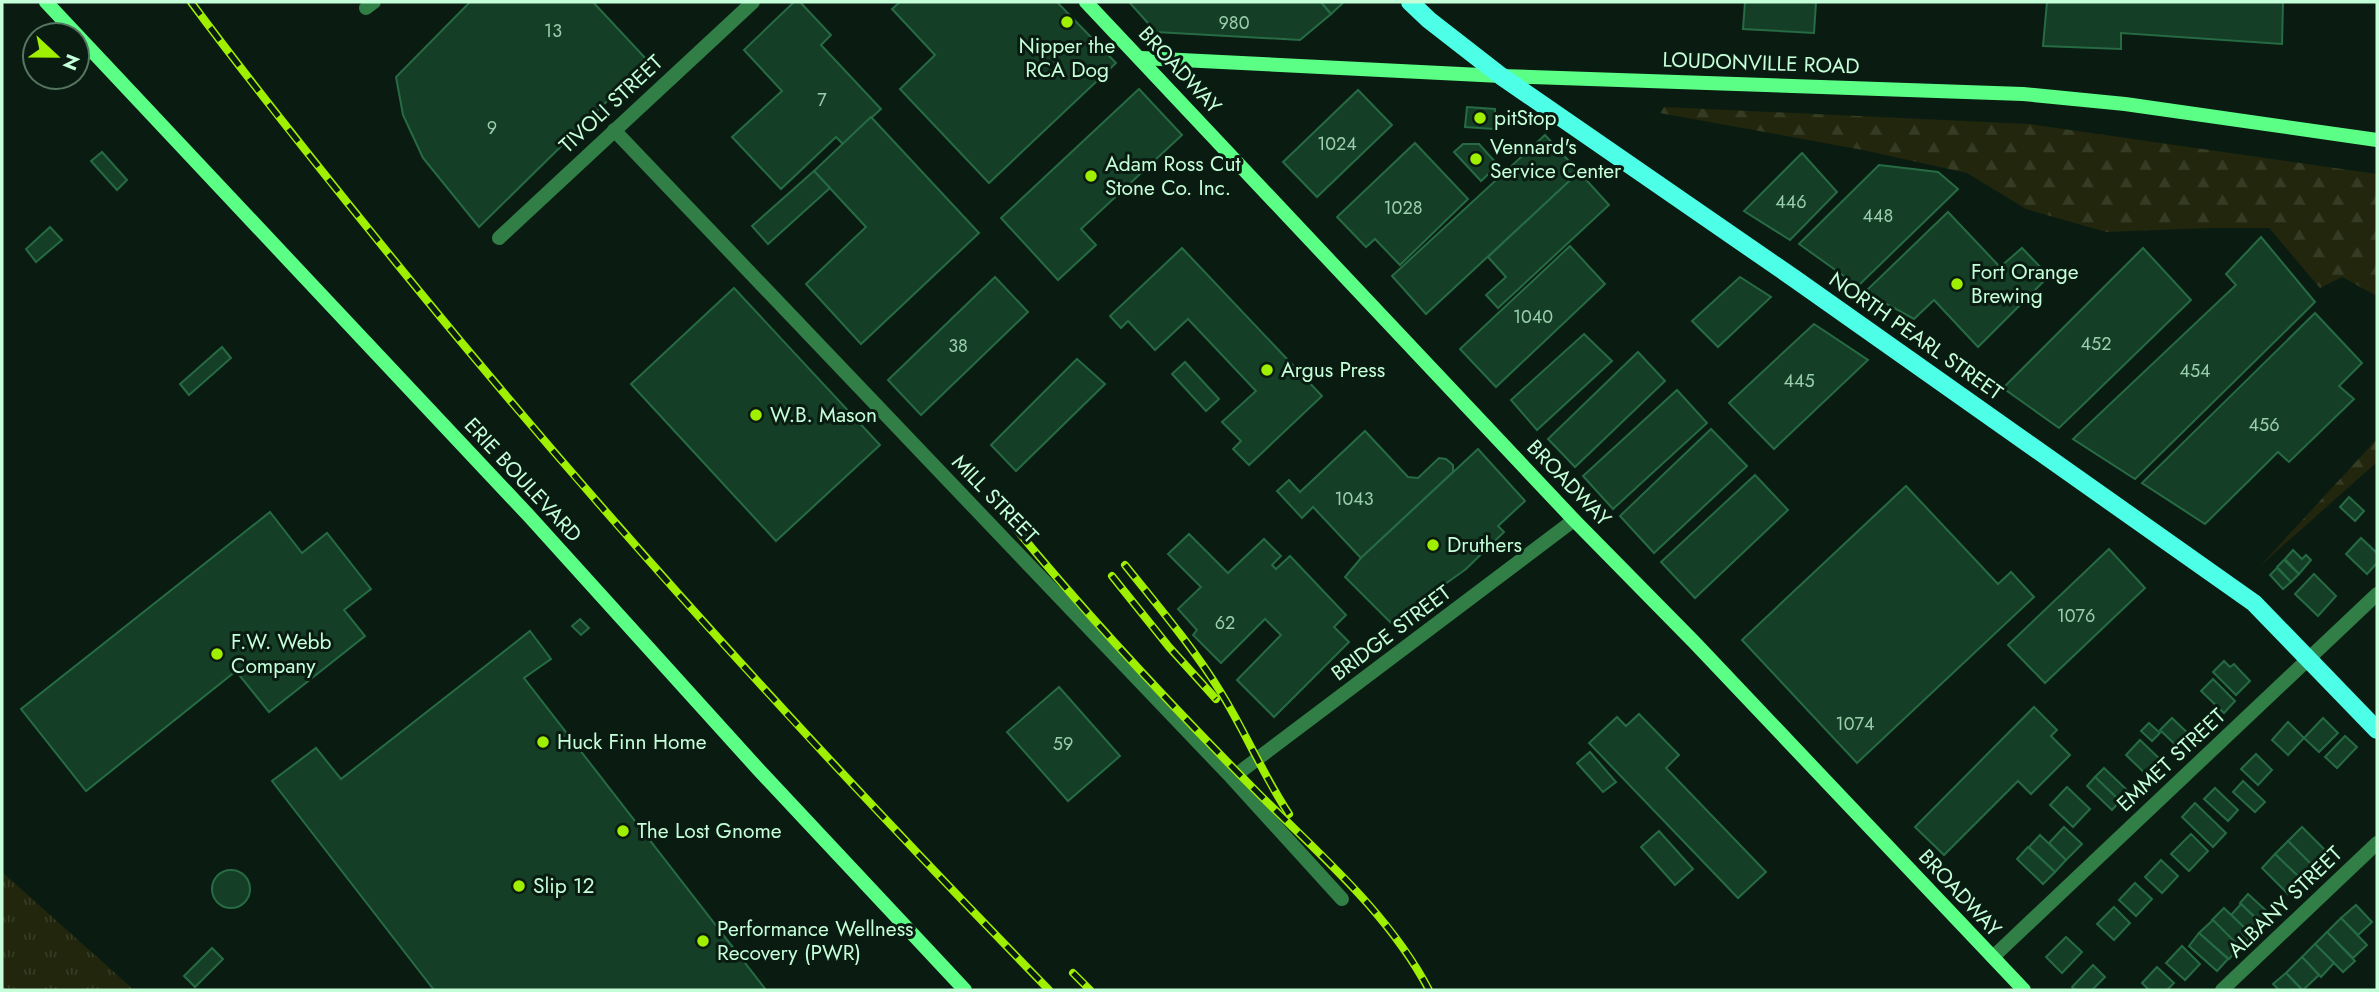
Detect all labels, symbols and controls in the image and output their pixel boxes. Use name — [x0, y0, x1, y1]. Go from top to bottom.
house number: 980 — [1219, 10, 1250, 36]
marker: Nipper the RCA Dog — [1059, 14, 1075, 30]
house number: 13 — [544, 18, 562, 44]
street label: BROADWAY — [1132, 20, 1229, 121]
north arrow — [21, 21, 91, 91]
place label: Nipper the RCA Dog — [1019, 31, 1116, 85]
street label: LOUDONVILLE ROAD — [1662, 45, 1860, 81]
street label: TIVOLI STREET — [553, 48, 670, 160]
text: N — [56, 50, 87, 74]
house number: 7 — [817, 87, 827, 113]
place label: pitStop — [1494, 103, 1556, 133]
marker: pitStop — [1472, 110, 1488, 126]
house number: 9 — [487, 115, 497, 141]
house number: 1024 — [1317, 131, 1357, 157]
place label: Vennard's Service Center — [1490, 132, 1622, 186]
place label: Adam Ross Cut Stone Co. Inc. — [1105, 149, 1241, 203]
marker: Vennard's Service Center — [1468, 151, 1484, 167]
marker: Adam Ross Cut Stone Co. Inc. — [1083, 168, 1099, 184]
house number: 446 — [1775, 189, 1807, 215]
house number: 1028 — [1384, 195, 1422, 221]
house number: 448 — [1863, 203, 1893, 229]
place label: Fort Orange Brewing — [1971, 257, 2079, 311]
street label: NORTH PEARL STREET — [1823, 265, 2009, 408]
marker: Fort Orange Brewing — [1949, 276, 1965, 292]
house number: 1040 — [1513, 304, 1553, 330]
house number: 452 — [2081, 331, 2111, 357]
house number: 38 — [948, 333, 968, 359]
place label: Argus Press — [1281, 355, 1385, 385]
house number: 454 — [2179, 358, 2211, 384]
marker: Argus Press — [1259, 362, 1275, 378]
house number: 445 — [1783, 368, 1815, 394]
place label: W.B. Mason — [770, 400, 877, 430]
marker: W.B. Mason — [748, 407, 764, 423]
street label: ERIE BOULEVARD — [457, 411, 589, 549]
house number: 456 — [2248, 412, 2280, 438]
street label: BROADWAY — [1520, 433, 1618, 533]
street label: MILL STREET — [945, 448, 1045, 550]
house number: 1043 — [1334, 486, 1374, 512]
place label: Druthers — [1447, 530, 1522, 560]
marker: Druthers — [1425, 537, 1441, 553]
street label: BRIDGE STREET — [1325, 578, 1457, 688]
house number: 1076 — [2057, 603, 2095, 629]
house number: 62 — [1215, 610, 1235, 636]
place label: F.W. Webb Company — [231, 627, 332, 681]
marker: F.W. Webb Company — [209, 646, 225, 662]
street label: EMMET STREET — [2110, 701, 2232, 818]
house number: 1074 — [1836, 711, 1874, 737]
place label: Huck Finn Home — [557, 727, 707, 757]
house number: 59 — [1053, 731, 1073, 757]
marker: Huck Finn Home — [535, 734, 551, 750]
place label: The Lost Gnome — [637, 816, 782, 846]
marker: The Lost Gnome — [615, 823, 631, 839]
street label: ALBANY STREET — [2221, 839, 2349, 964]
street label: BROADWAY — [1912, 843, 2009, 944]
place label: Slip 12 — [533, 871, 594, 901]
marker: Slip 12 — [511, 878, 527, 894]
place label: Performance Wellness Recovery (PWR) — [717, 914, 914, 968]
marker: Performance Wellness Recovery (PWR) — [695, 933, 711, 949]

